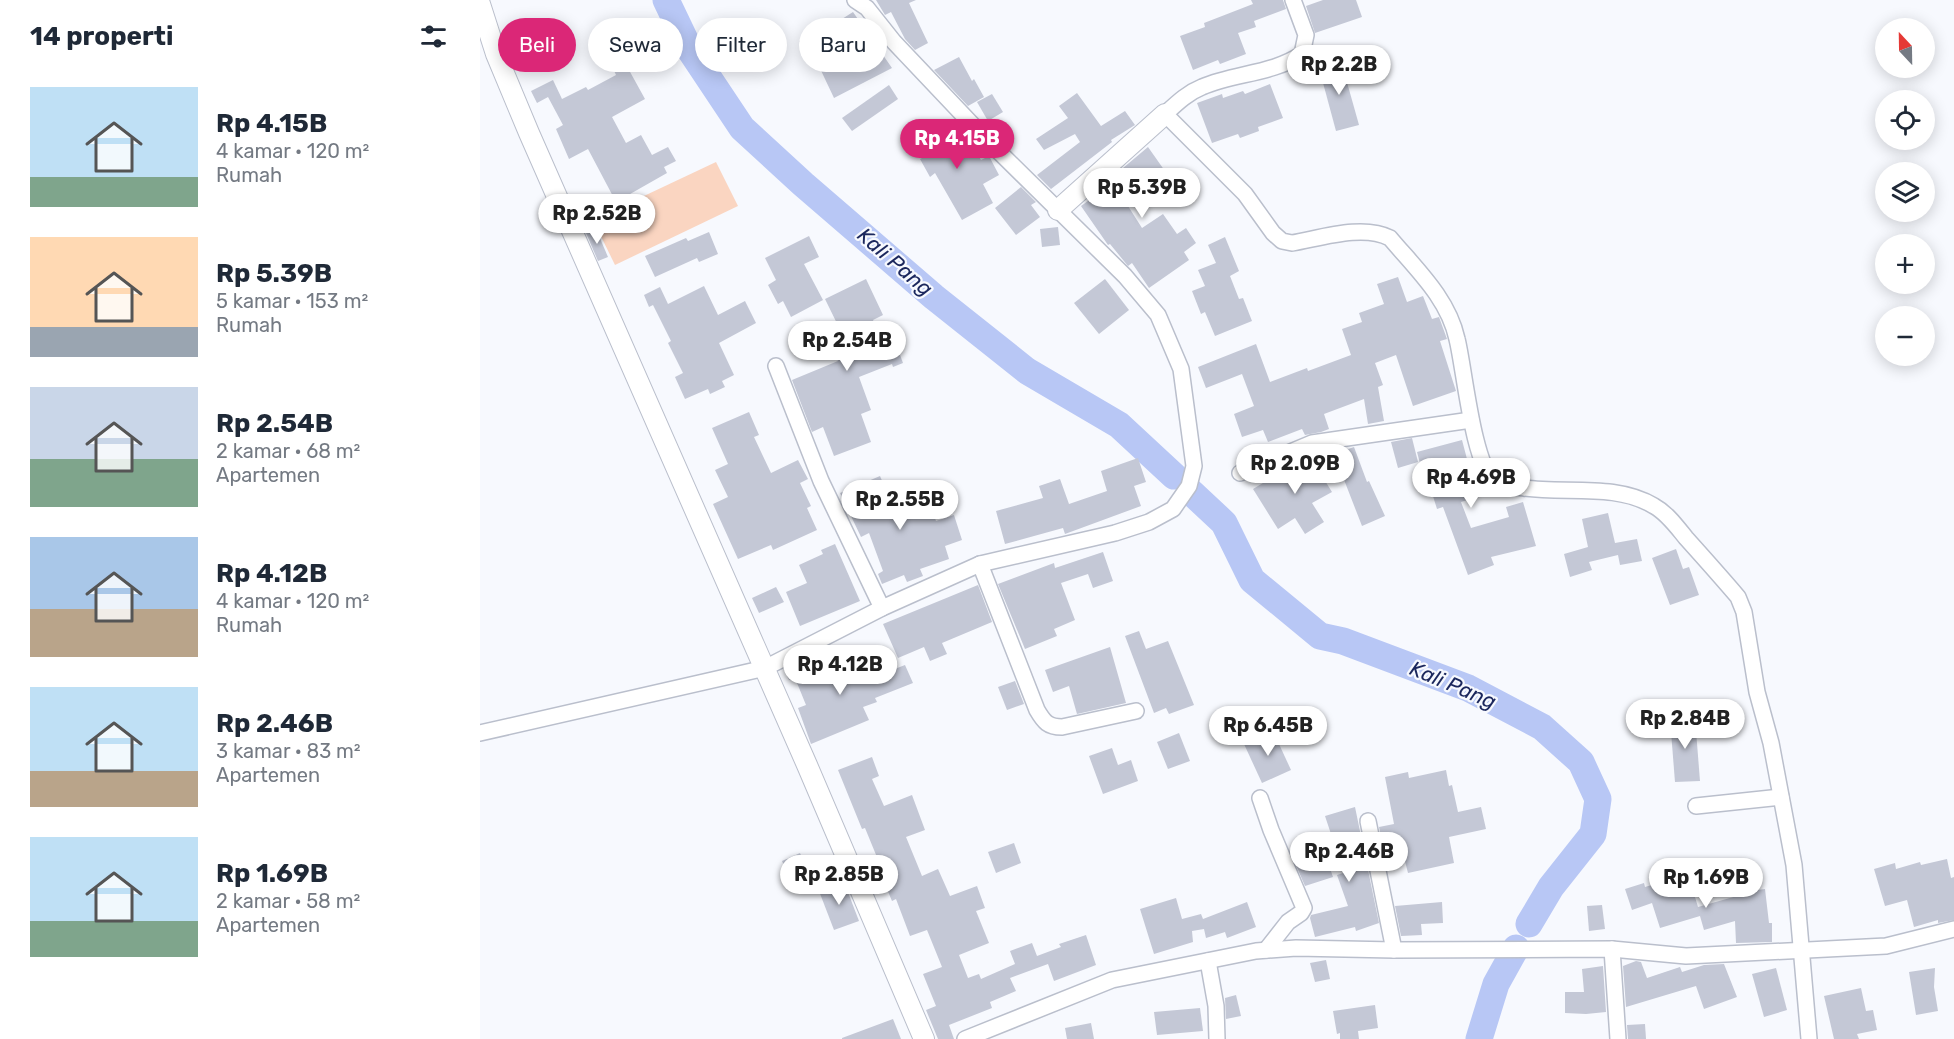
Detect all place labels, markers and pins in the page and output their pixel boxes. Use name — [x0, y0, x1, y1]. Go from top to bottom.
pin: Rp 2.2B — [1284, 45, 1394, 96]
pin: Rp 4.15B — [895, 119, 1019, 170]
pin: Rp 5.39B — [1080, 168, 1204, 219]
pin: Rp 2.52B — [535, 194, 659, 245]
pin: Rp 2.54B — [785, 321, 909, 372]
pin: Rp 2.09B — [1233, 444, 1357, 495]
pin: Rp 4.69B — [1409, 458, 1533, 509]
pin: Rp 2.55B — [838, 480, 962, 531]
pin: Rp 4.12B — [778, 645, 902, 696]
pin: Rp 2.84B — [1623, 699, 1747, 750]
pin: Rp 6.45B — [1206, 706, 1330, 757]
pin: Rp 2.46B — [1287, 832, 1411, 883]
pin: Rp 2.85B — [777, 855, 901, 906]
pin: Rp 1.69B — [1644, 858, 1768, 909]

